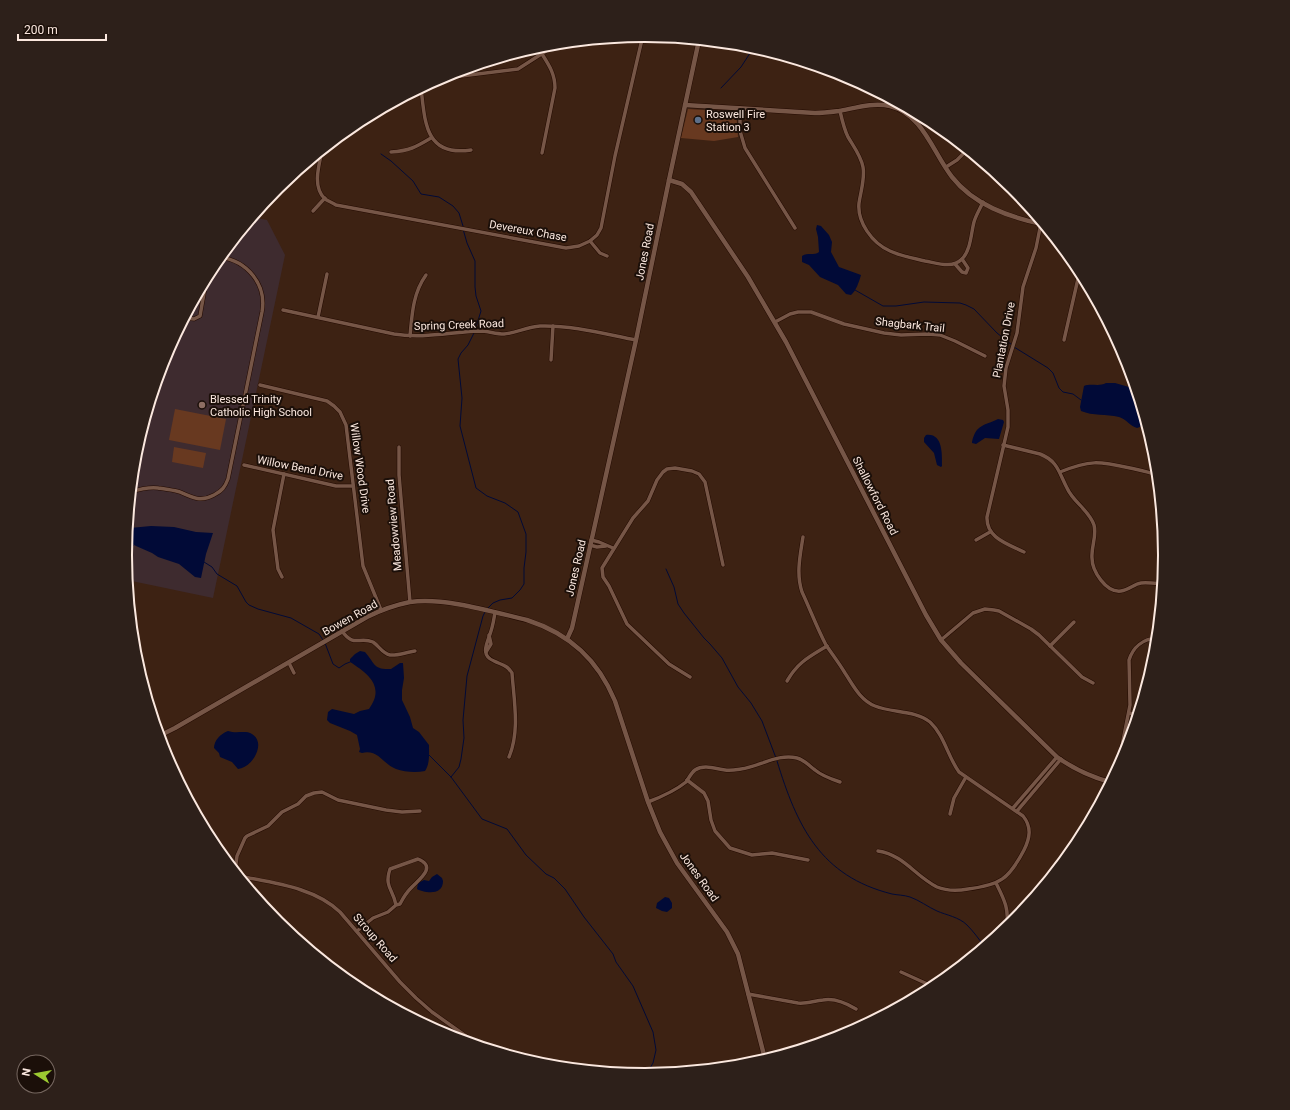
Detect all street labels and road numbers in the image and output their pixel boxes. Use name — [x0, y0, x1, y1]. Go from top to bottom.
street label: Devereux Chase — [488, 218, 568, 244]
street label: Jones Road — [633, 222, 657, 282]
street label: Plantation Drive — [990, 301, 1018, 379]
street label: Shagbark Trail — [875, 315, 945, 335]
street label: Spring Creek Road — [414, 317, 504, 333]
street label: Willow Wood Drive — [347, 422, 373, 514]
street label: Willow Bend Drive — [256, 453, 344, 483]
street label: Shallowford Road — [850, 455, 900, 537]
street label: Meadowview Road — [384, 478, 404, 572]
street label: Jones Road — [563, 538, 589, 598]
street label: Bowen Road — [320, 597, 380, 639]
street label: Jones Road — [677, 850, 721, 904]
street label: Stroup Road — [350, 911, 400, 965]

